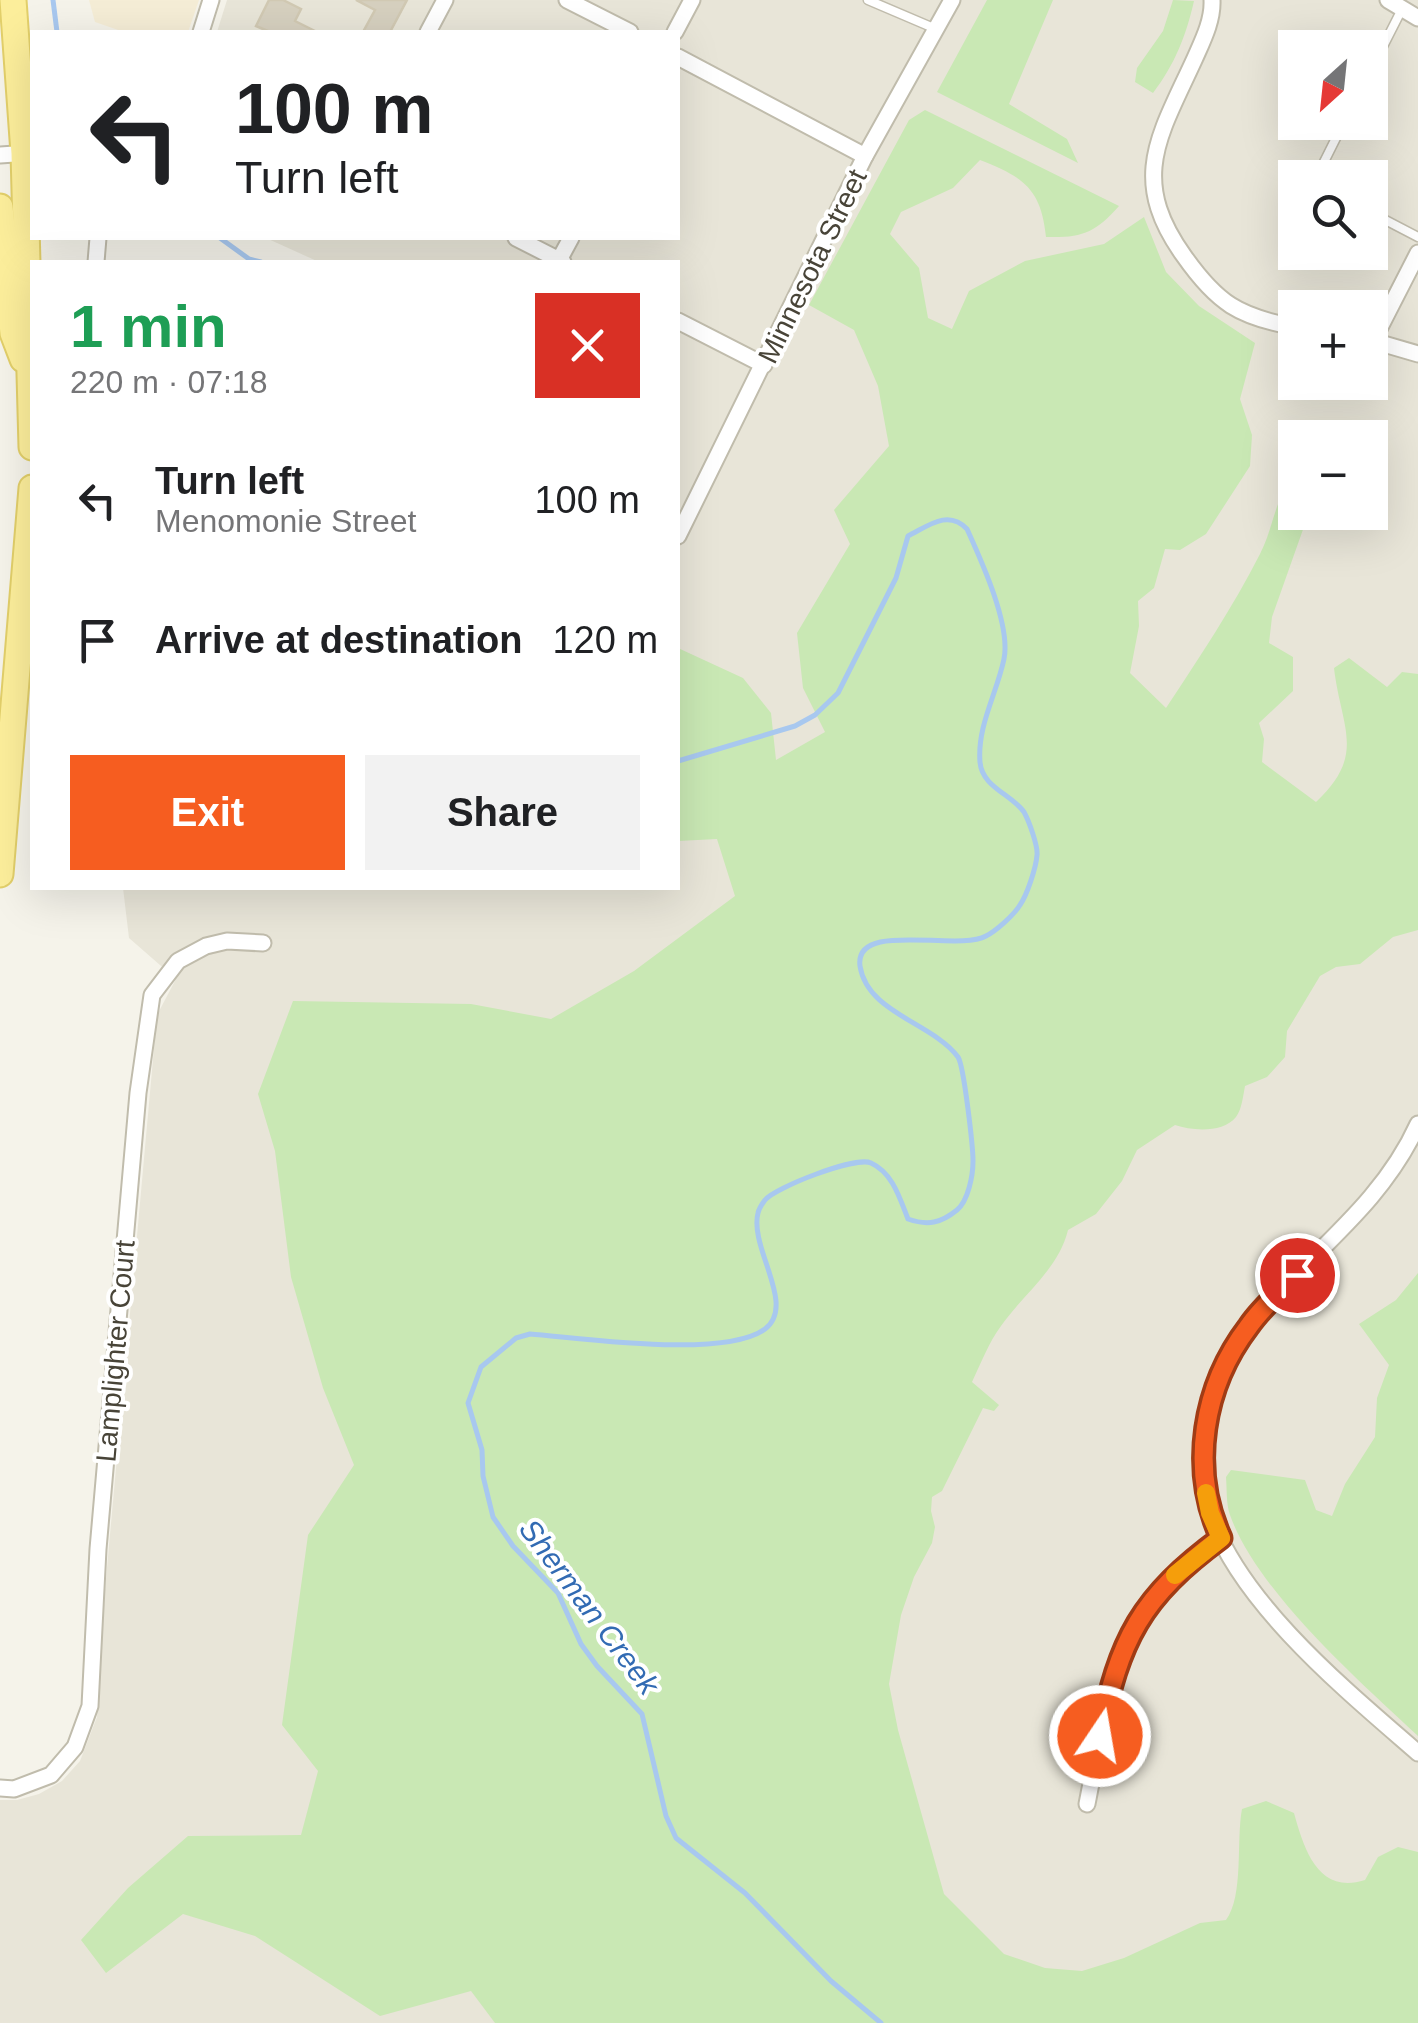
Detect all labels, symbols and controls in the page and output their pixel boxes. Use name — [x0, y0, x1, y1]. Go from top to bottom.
north arrow — [1278, 30, 1388, 140]
map controls — [1278, 30, 1388, 530]
icon: left — [70, 70, 200, 200]
text: 100 m — [235, 70, 433, 148]
text: Turn left — [235, 152, 398, 203]
button: search — [1278, 160, 1388, 270]
street label: Minnesota Street — [752, 164, 873, 368]
button: + — [1278, 290, 1388, 400]
text: 1 min — [70, 293, 227, 360]
button: close — [535, 293, 640, 398]
text: 220 m · 07:18 — [70, 364, 267, 400]
button: − — [1278, 420, 1388, 530]
text: Turn left — [155, 460, 304, 502]
icon: left — [70, 473, 125, 528]
text: 100 m — [534, 479, 640, 521]
text: Menomonie Street — [155, 503, 416, 539]
icon: arrive — [70, 613, 125, 668]
text: Arrive at destination — [155, 619, 522, 661]
text: 120 m — [552, 619, 658, 661]
button: Exit — [70, 755, 345, 870]
button: Share — [365, 755, 640, 870]
pin — [1255, 1233, 1340, 1318]
street label: Lamplighter Court — [90, 1239, 141, 1463]
icon: arrive — [1270, 1248, 1325, 1303]
water label: Sherman Creek — [513, 1513, 667, 1702]
position arrow — [1048, 1684, 1152, 1788]

